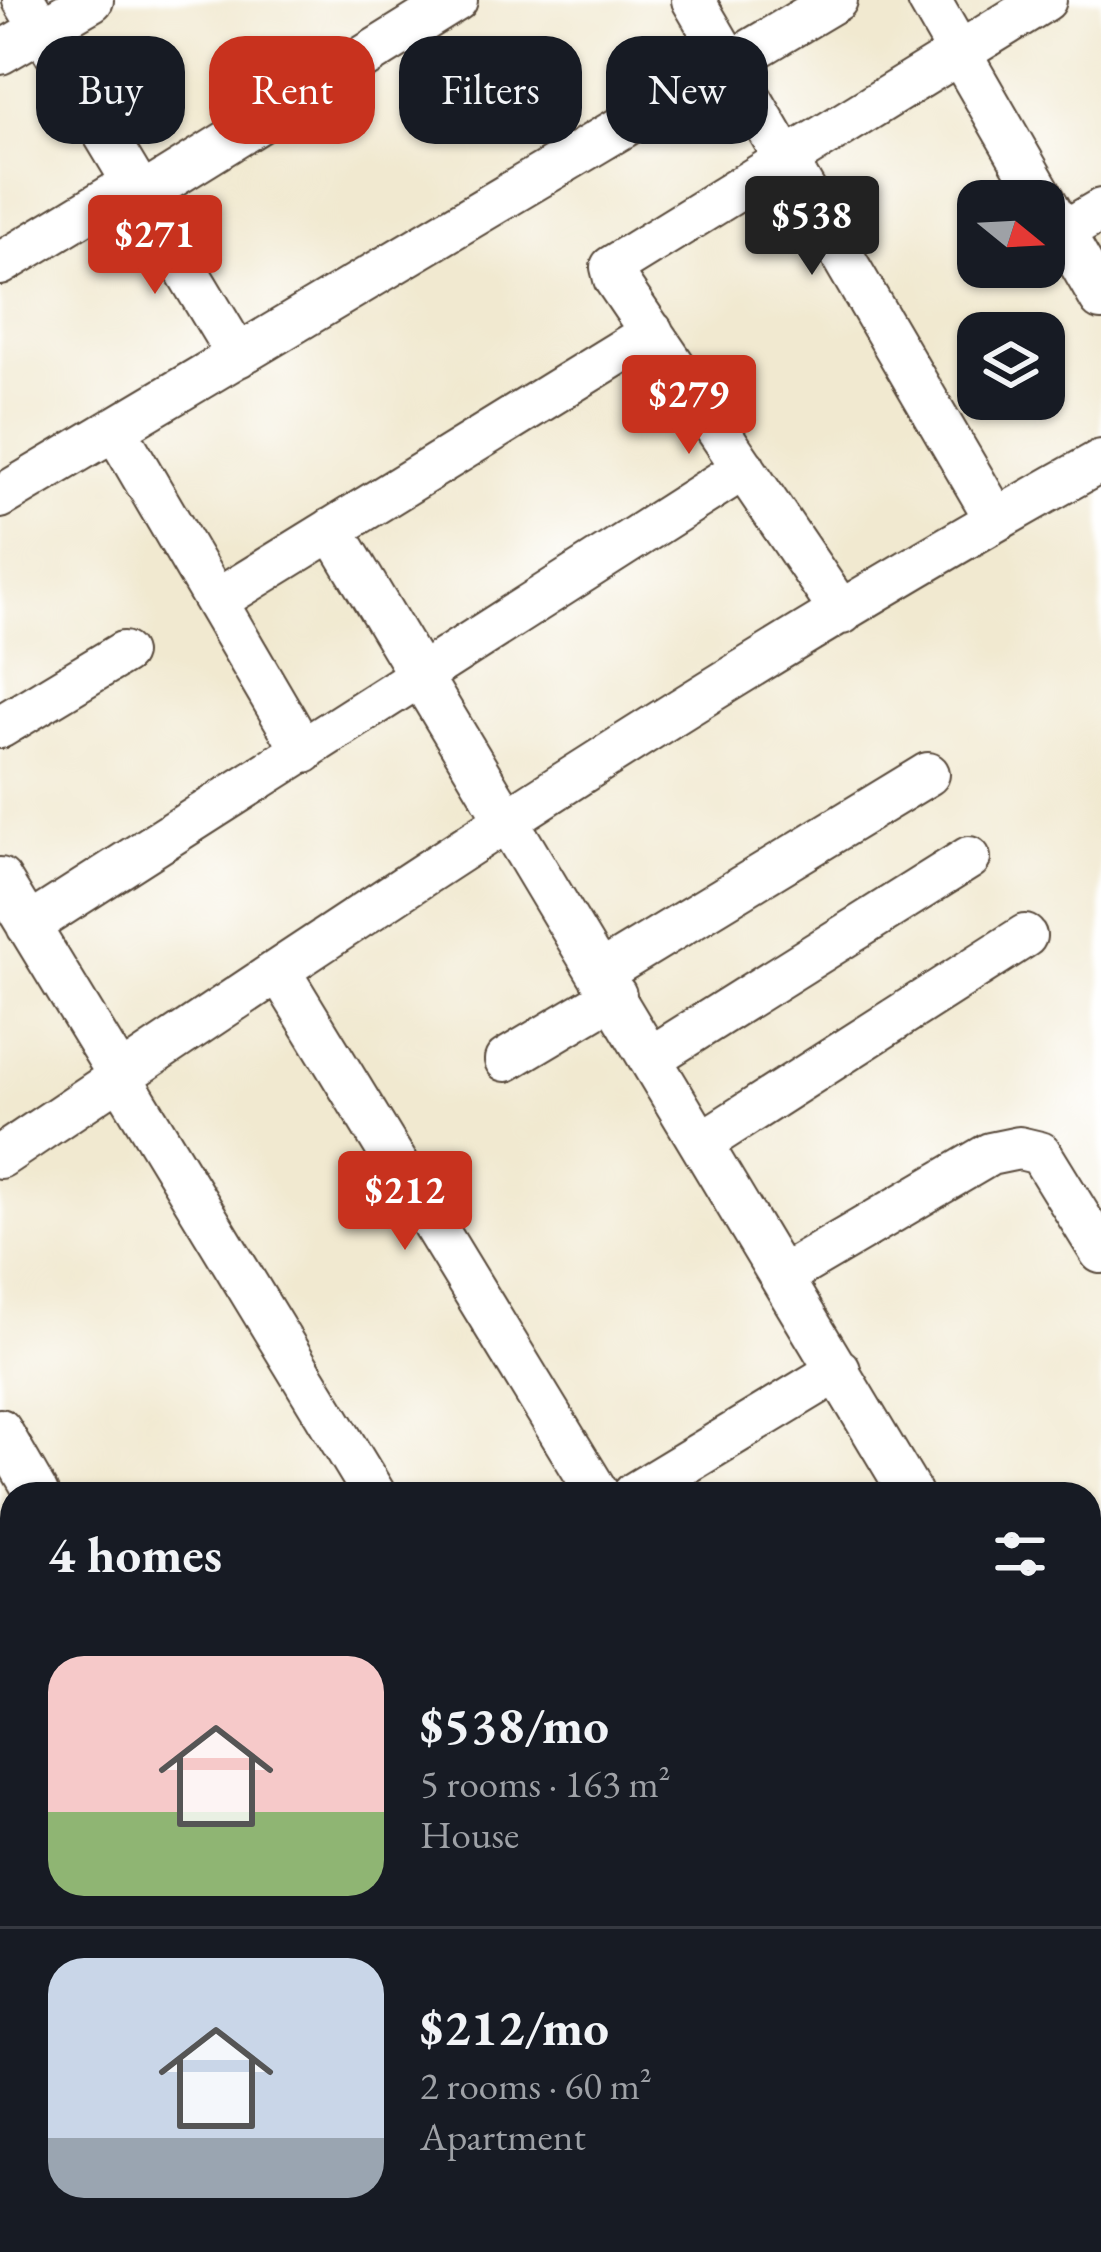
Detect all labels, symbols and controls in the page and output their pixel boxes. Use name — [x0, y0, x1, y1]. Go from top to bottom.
chip: Buy — [36, 36, 185, 144]
chip: Rent — [209, 36, 375, 144]
chip: Filters — [399, 36, 582, 144]
chip: New — [606, 36, 768, 144]
pin: $538 — [741, 176, 883, 278]
north arrow — [957, 180, 1065, 288]
map controls — [957, 180, 1065, 420]
text: $538 — [772, 189, 852, 240]
pin: $271 — [84, 195, 226, 297]
text: $271 — [115, 208, 195, 259]
button: layers — [957, 312, 1065, 420]
pin: $279 — [618, 355, 760, 457]
text: $279 — [649, 368, 729, 419]
pin: $212 — [334, 1151, 476, 1253]
text: $212 — [365, 1164, 445, 1215]
text: 4 homes — [48, 1521, 222, 1587]
icon: filters — [987, 1521, 1053, 1587]
text: $538/mo — [420, 1692, 609, 1758]
icon: home — [144, 1704, 288, 1848]
text: 5 rooms · 163 m² — [420, 1758, 671, 1809]
text: House — [420, 1809, 519, 1860]
text: $212/mo — [420, 1994, 609, 2060]
icon: home — [144, 2006, 288, 2150]
text: 2 rooms · 60 m² — [420, 2060, 652, 2111]
text: Apartment — [420, 2111, 586, 2162]

